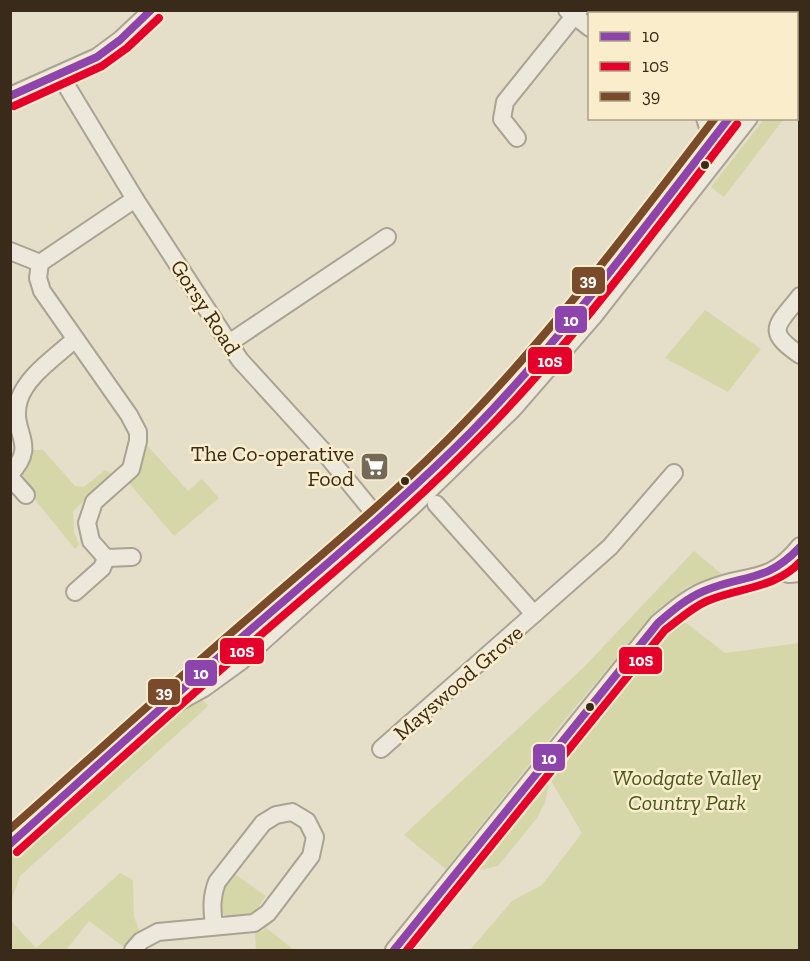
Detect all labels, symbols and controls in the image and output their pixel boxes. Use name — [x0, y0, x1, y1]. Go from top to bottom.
legend — [588, 12, 798, 120]
text: 10 — [642, 25, 659, 47]
text: 10S — [642, 55, 669, 77]
text: 39 — [642, 85, 660, 107]
unlabelled marker — [699, 159, 711, 171]
street label: Gorsy Road — [165, 254, 246, 360]
line badge: 39 — [571, 266, 606, 295]
text: 39 — [579, 271, 597, 290]
line badge: 10 — [554, 305, 588, 334]
text: 10 — [563, 311, 579, 330]
line badge: 10S — [527, 346, 573, 375]
text: 10S — [538, 352, 562, 371]
place label: The Co-operative Food — [191, 440, 354, 492]
supermarket icon: The Co-operative Food — [359, 450, 391, 482]
unlabelled marker — [399, 475, 411, 487]
street label: Mayswood Grove — [388, 619, 529, 746]
line badge: 10S — [219, 637, 265, 665]
text: 10S — [230, 642, 254, 661]
line badge: 10S — [618, 646, 663, 675]
text: 10S — [629, 651, 653, 670]
line badge: 10 — [184, 659, 218, 687]
text: 10 — [193, 664, 209, 683]
line badge: 39 — [147, 678, 181, 706]
text: 39 — [155, 683, 173, 702]
unlabelled marker — [584, 701, 596, 713]
line badge: 10 — [532, 743, 566, 772]
text: 10 — [541, 749, 557, 768]
park label: Woodgate Valley Country Park — [613, 764, 761, 816]

